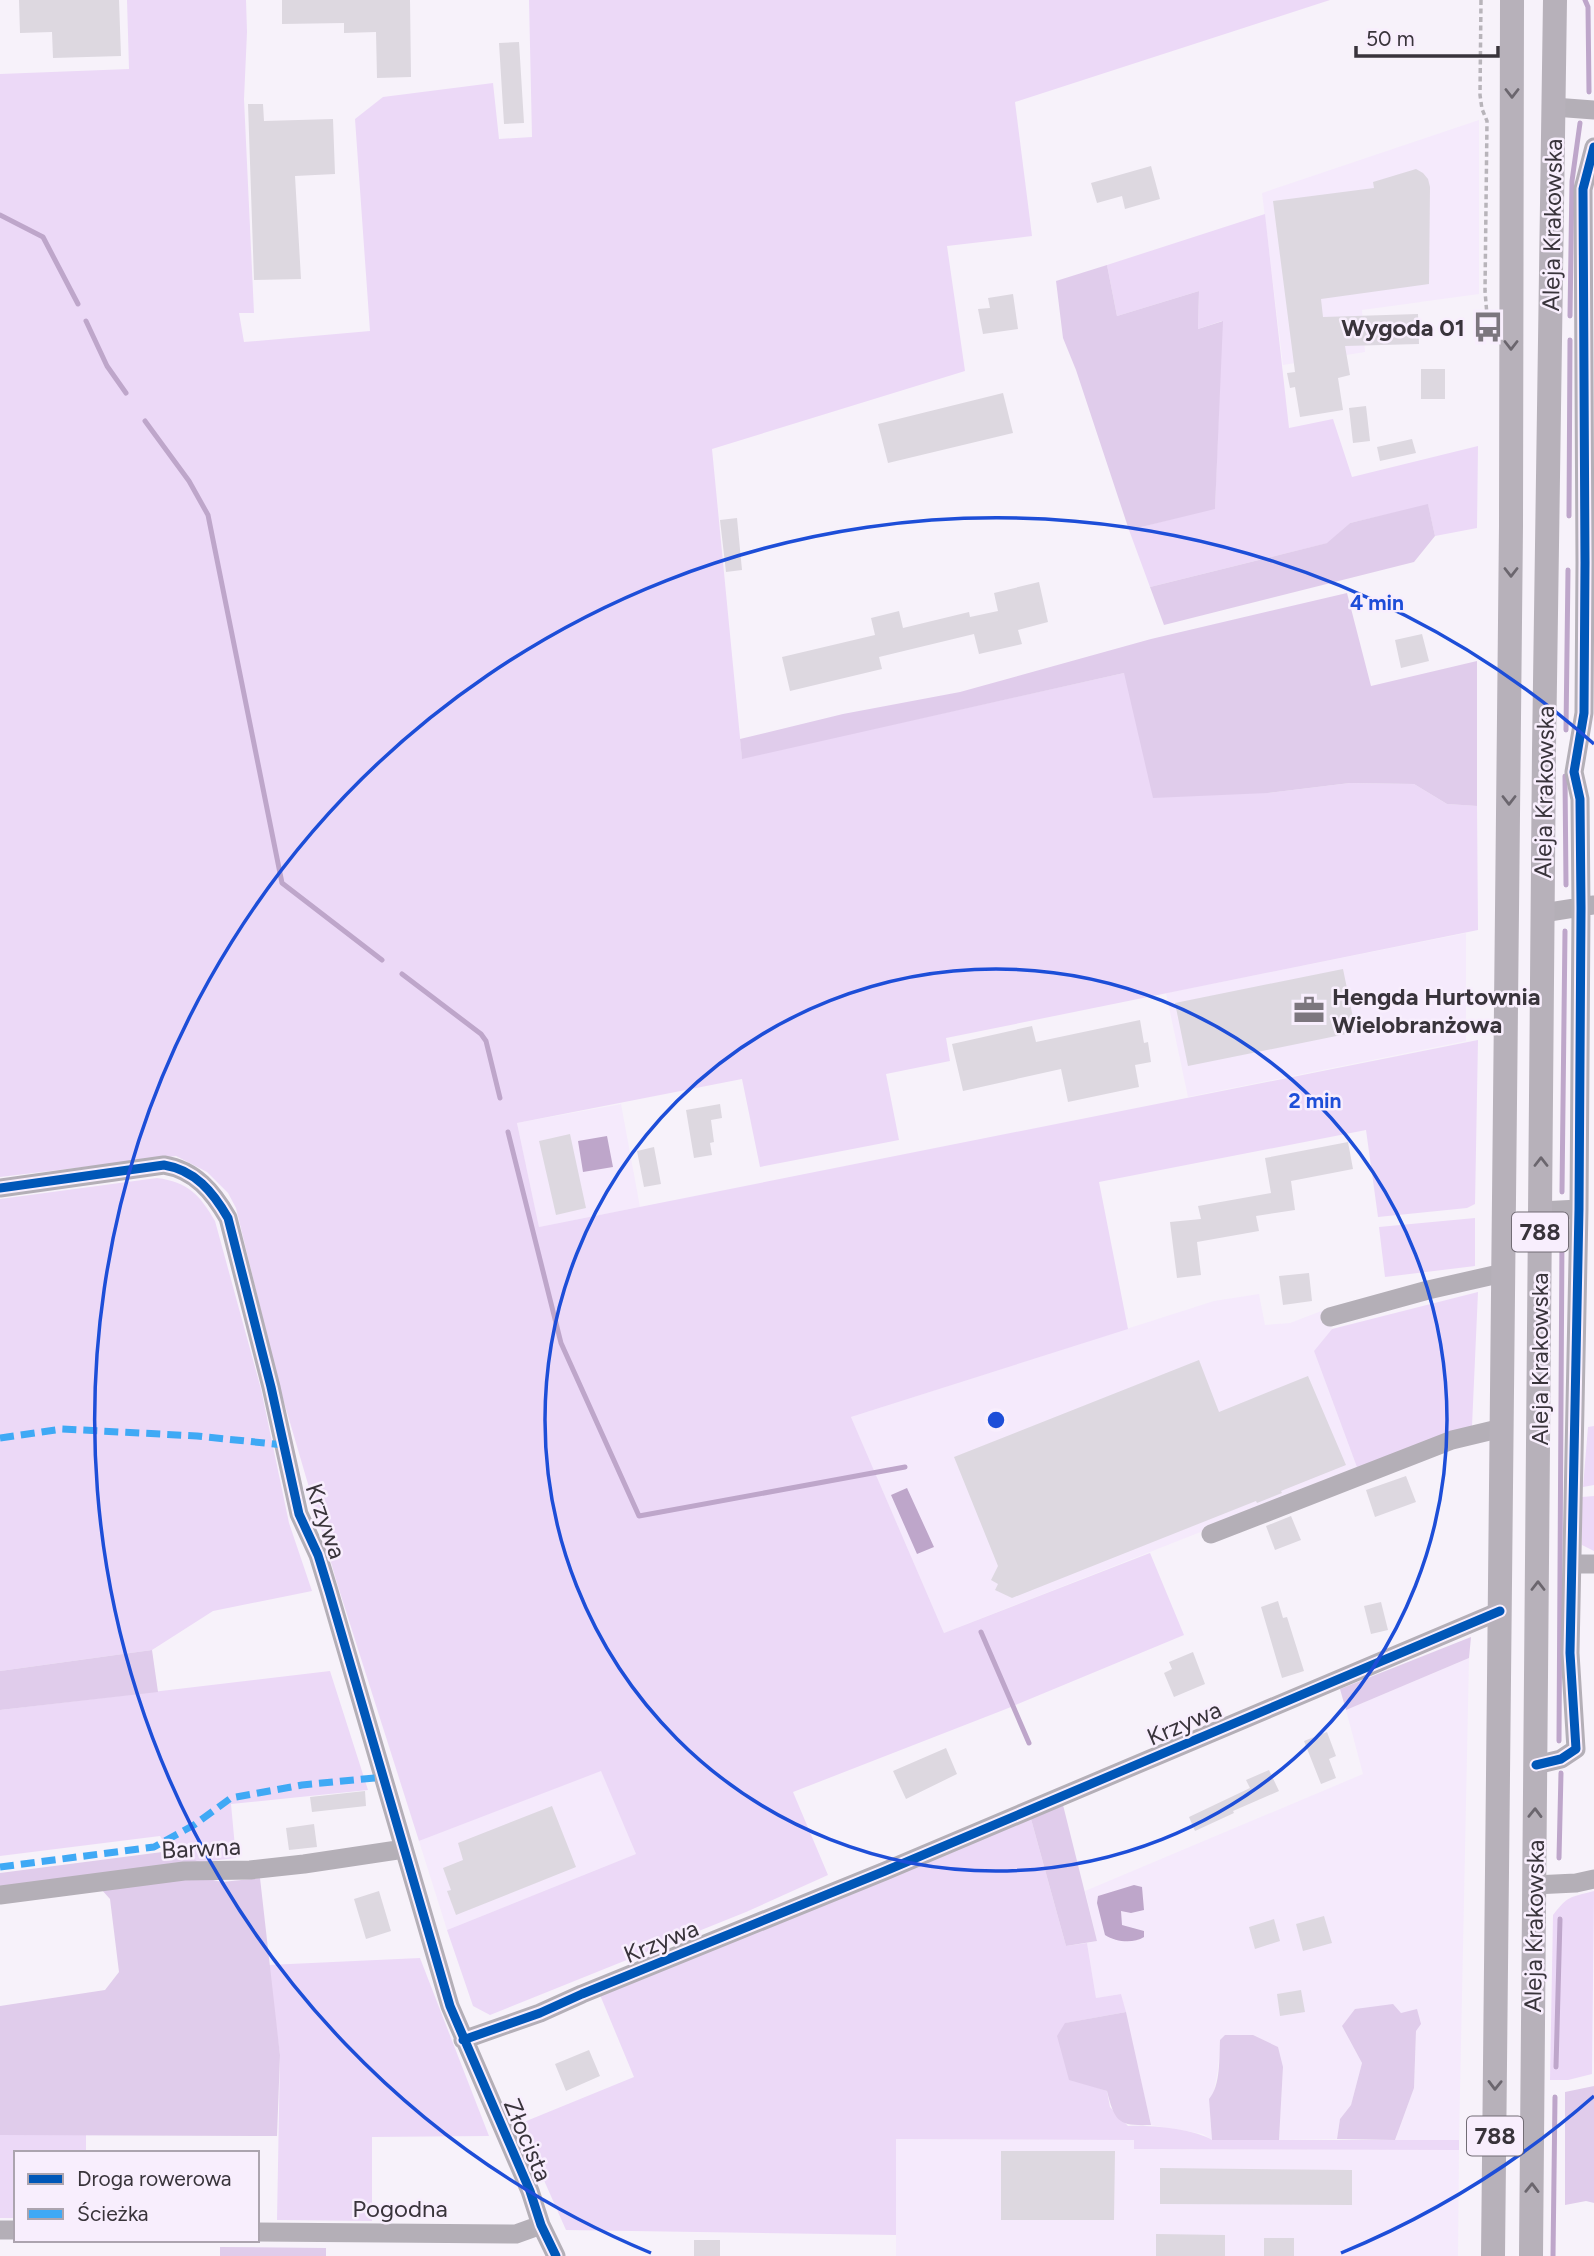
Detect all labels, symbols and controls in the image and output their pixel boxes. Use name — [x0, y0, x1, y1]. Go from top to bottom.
scale bar — [1356, 14, 1498, 58]
text: 50 m — [1366, 26, 1415, 51]
one-way arrow — [1504, 88, 1520, 98]
street label: Aleja Krakowska — [1536, 138, 1568, 312]
bus stop icon: Wygoda 01 — [1471, 310, 1505, 344]
place label: Wygoda 01 — [1341, 313, 1465, 342]
one-way arrow — [1503, 340, 1519, 350]
one-way arrow — [1503, 567, 1519, 578]
text: 4 min — [1350, 590, 1404, 615]
street label: Aleja Krakowska — [1528, 705, 1560, 879]
one-way arrow — [1501, 795, 1517, 805]
place label: Hengda Hurtownia Wielobranżowa — [1332, 982, 1540, 1039]
office icon: Hengda Hurtownia Wielobranżowa — [1292, 993, 1326, 1027]
text: 2 min — [1289, 1088, 1341, 1113]
one-way arrow — [1533, 1157, 1549, 1167]
road number: 788 — [1512, 1212, 1568, 1252]
street label: Aleja Krakowska — [1525, 1273, 1554, 1445]
centre of rings — [984, 1408, 1008, 1432]
street label: Krzywa — [300, 1479, 352, 1563]
one-way arrow — [1530, 1580, 1546, 1591]
street label: Krzywa — [1142, 1694, 1226, 1752]
one-way arrow — [1528, 1808, 1543, 1819]
street label: Barwna — [161, 1831, 241, 1865]
street label: Aleja Krakowska — [1518, 1839, 1550, 2013]
street label: Krzywa — [619, 1913, 703, 1969]
one-way arrow — [1487, 2080, 1503, 2091]
street label: Złocista — [498, 2094, 558, 2186]
road number: 788 — [1467, 2116, 1523, 2156]
legend — [14, 2151, 259, 2242]
text: Droga rowerowa — [77, 2166, 232, 2191]
one-way arrow — [1524, 2182, 1540, 2193]
street label: Pogodna — [352, 2194, 448, 2223]
text: Ścieżka — [77, 2201, 149, 2226]

